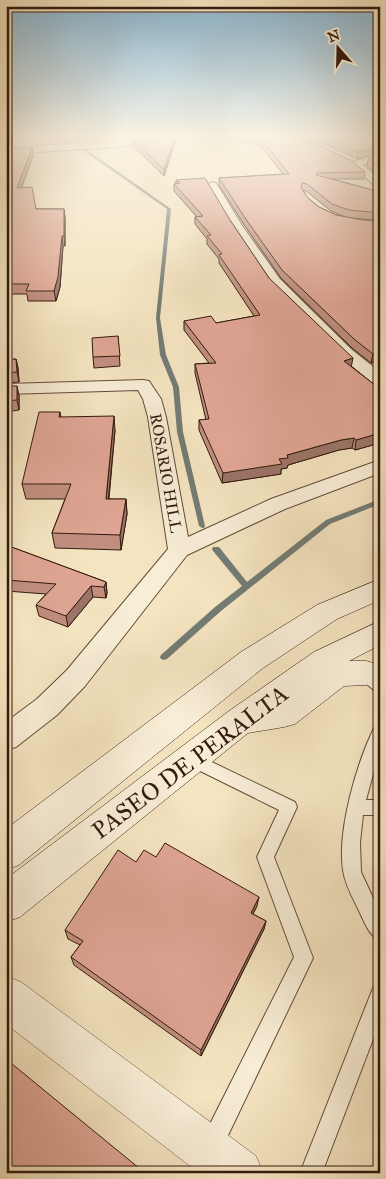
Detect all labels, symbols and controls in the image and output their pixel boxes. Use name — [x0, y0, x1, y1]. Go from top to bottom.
north arrow — [314, 22, 364, 72]
text: N — [325, 26, 342, 46]
street label: ROSARIO HILL — [146, 412, 186, 534]
street label: PASEO DE PERALTA — [86, 678, 294, 846]

